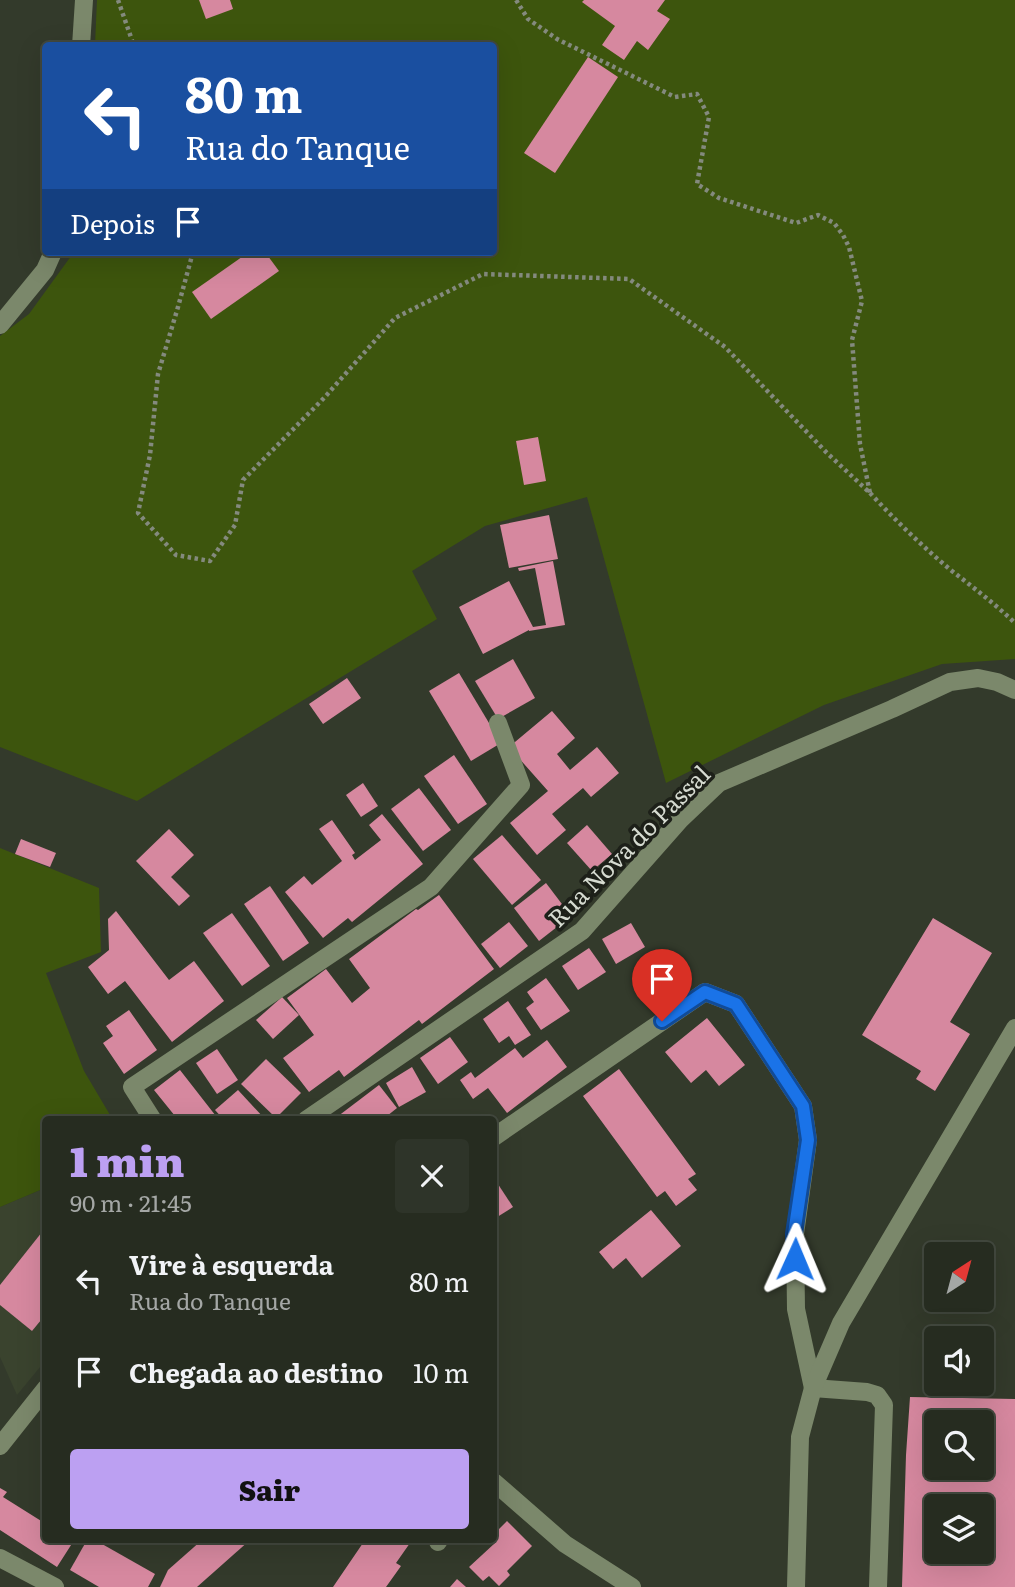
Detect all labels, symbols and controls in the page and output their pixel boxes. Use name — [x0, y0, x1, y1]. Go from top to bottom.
text: 80 m — [185, 55, 303, 128]
icon: left — [70, 70, 161, 161]
text: Rua do Tanque — [185, 122, 410, 170]
text: Depois — [70, 203, 155, 242]
icon: arrive — [169, 203, 207, 241]
street label: Rua Nova do Passal — [539, 756, 717, 934]
pin — [632, 949, 692, 1021]
icon: arrive — [643, 960, 681, 998]
text: 1 min — [70, 1128, 185, 1190]
button: close — [395, 1139, 469, 1213]
text: 90 m · 21:45 — [70, 1185, 192, 1219]
position arrow — [758, 1222, 832, 1296]
north arrow — [924, 1242, 994, 1312]
map controls — [924, 1242, 994, 1564]
text: Vire à esquerda — [129, 1244, 334, 1283]
text: 80 m — [409, 1261, 469, 1300]
icon: left — [70, 1262, 108, 1300]
text: Rua do Tanque — [129, 1283, 291, 1317]
button: sound — [924, 1326, 994, 1396]
text: Chegada ao destino — [129, 1352, 383, 1391]
text: 10 m — [413, 1352, 469, 1391]
icon: arrive — [70, 1353, 108, 1391]
button: search — [924, 1410, 994, 1480]
button: Sair — [70, 1449, 469, 1529]
button: layers — [924, 1494, 994, 1564]

